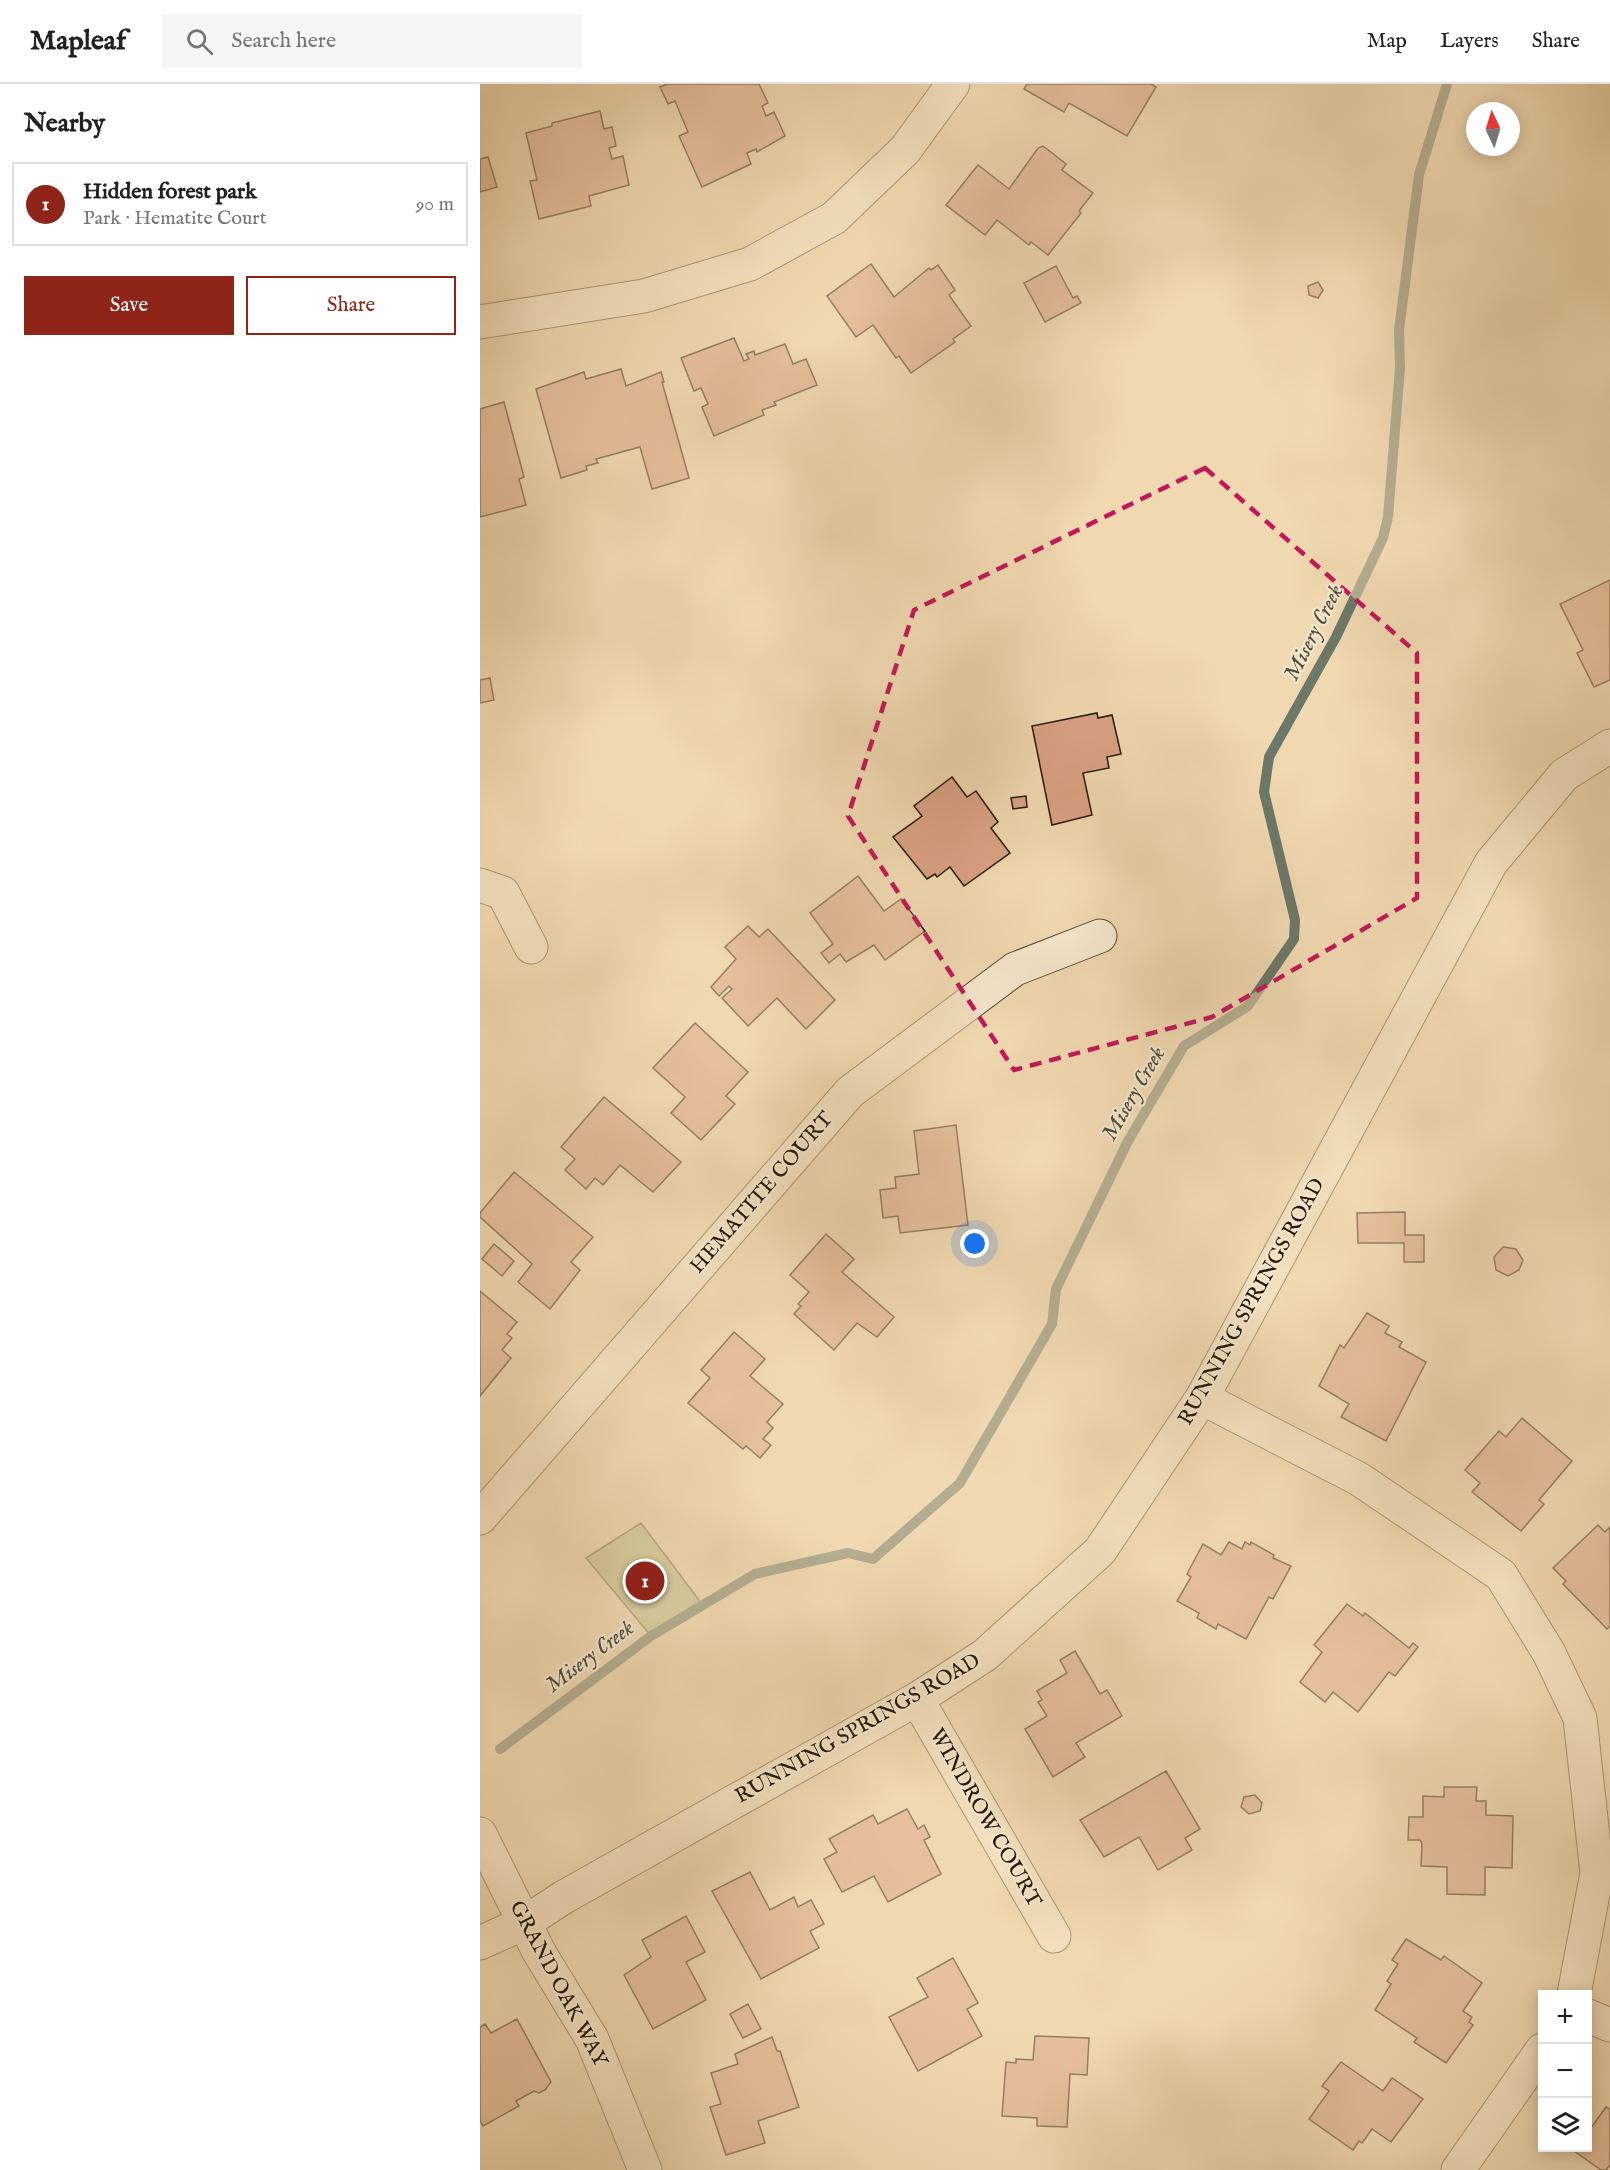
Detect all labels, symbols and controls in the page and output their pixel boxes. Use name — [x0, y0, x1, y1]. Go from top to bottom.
search box — [162, 14, 582, 68]
text: Mapleaf — [30, 24, 126, 59]
icon: search — [183, 25, 216, 58]
text: Search here — [231, 27, 336, 55]
text: Map — [1367, 28, 1407, 55]
text: Layers — [1440, 28, 1499, 55]
text: Share — [1532, 28, 1580, 55]
north arrow — [1466, 102, 1520, 156]
text: Nearby — [24, 107, 105, 140]
text: Hidden forest park — [83, 178, 257, 206]
text: 1 — [42, 192, 49, 217]
text: 90 m — [416, 192, 454, 217]
text: Park · Hematite Court — [83, 206, 267, 231]
button: Save — [24, 276, 234, 335]
button: Share — [246, 276, 456, 335]
water label: Misery Creek — [1278, 580, 1350, 686]
water label: Misery Creek — [1096, 1042, 1172, 1146]
street label: HEMATITE COURT — [684, 1106, 840, 1279]
street label: RUNNING SPRINGS ROAD — [1173, 1174, 1331, 1430]
your location — [960, 1229, 989, 1258]
pin: 1 — [626, 1558, 664, 1604]
water label: Misery Creek — [540, 1614, 640, 1699]
street label: RUNNING SPRINGS ROAD — [731, 1648, 985, 1810]
street label: WINDROW COURT — [923, 1724, 1048, 1913]
street label: GRAND OAK WAY — [503, 1896, 614, 2073]
map controls — [1538, 1990, 1592, 2152]
button: + — [1538, 1990, 1592, 2044]
button: − — [1538, 2044, 1592, 2098]
button: layers — [1538, 2098, 1592, 2152]

